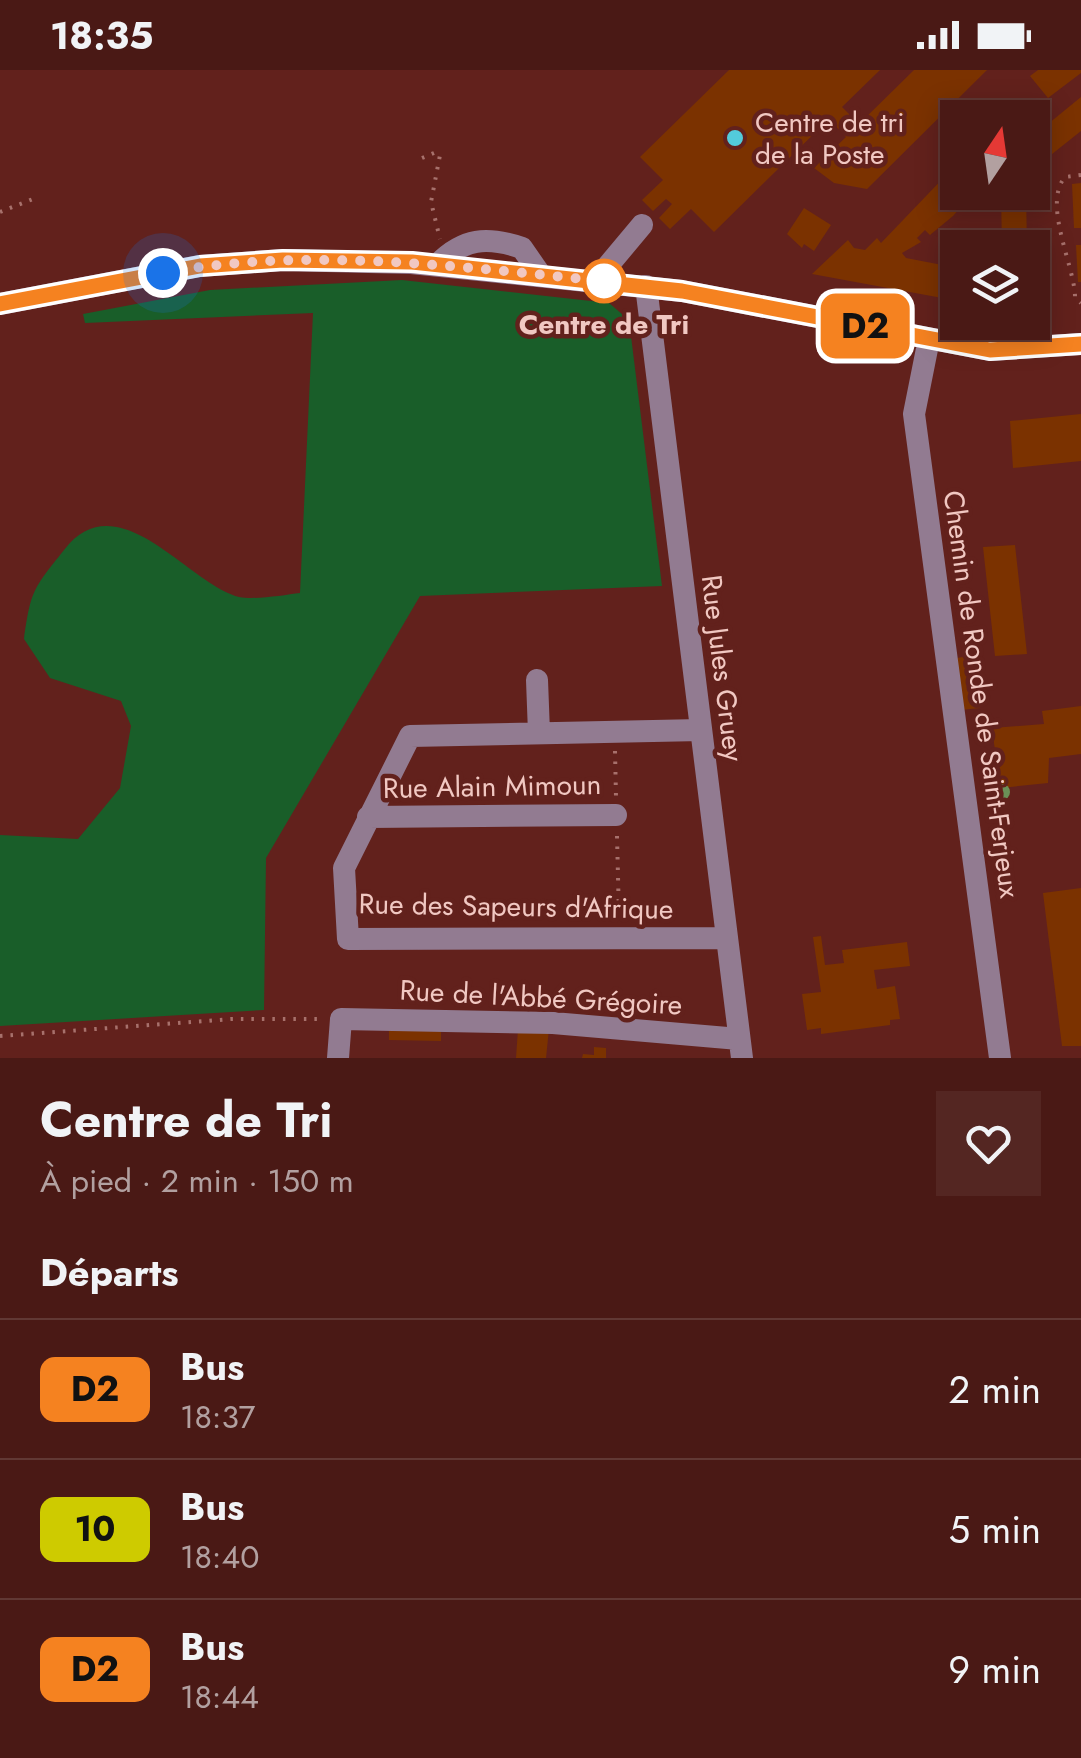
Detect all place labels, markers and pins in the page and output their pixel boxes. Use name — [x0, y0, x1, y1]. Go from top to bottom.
place label: Centre de tri de la Poste — [755, 102, 904, 175]
marker: Centre de tri de la Poste — [724, 127, 746, 149]
marker: Centre de Tri — [583, 260, 625, 302]
place label: Centre de Tri — [519, 304, 689, 345]

